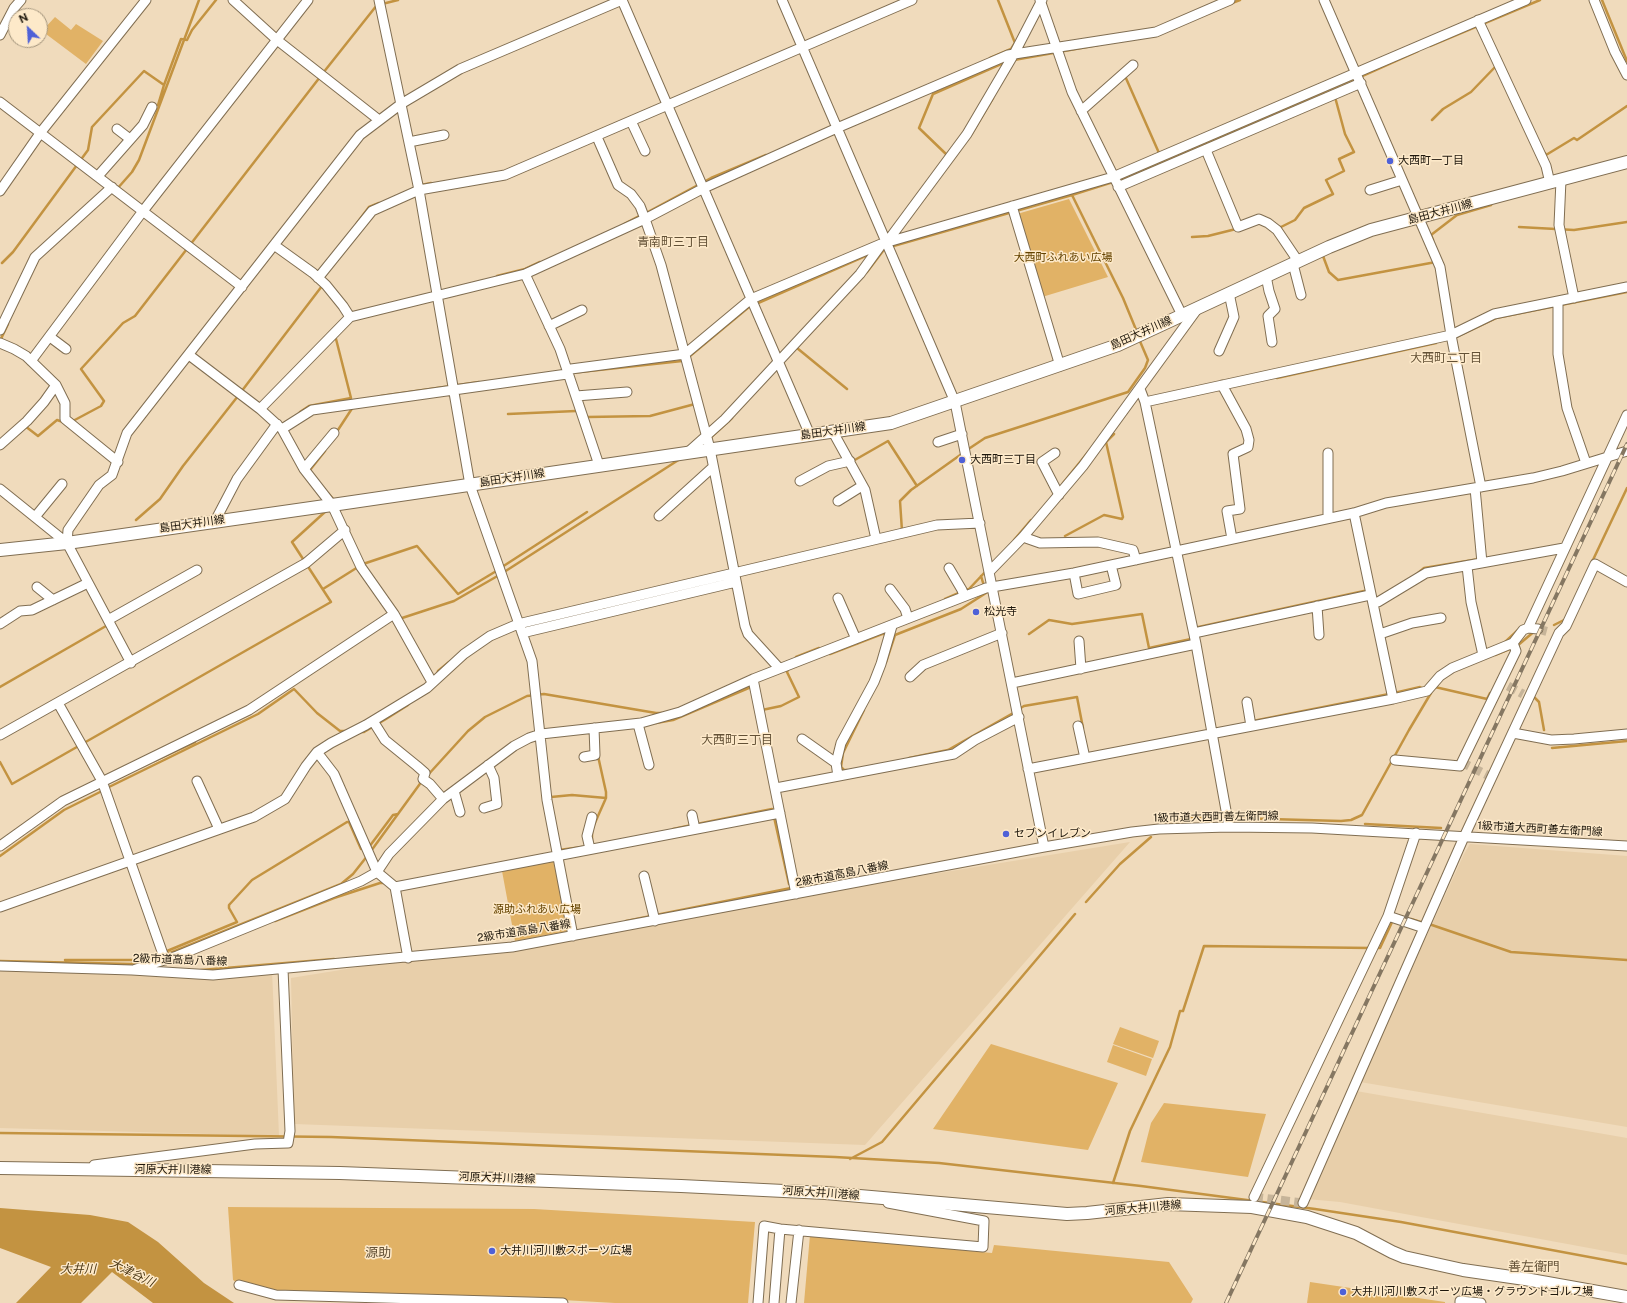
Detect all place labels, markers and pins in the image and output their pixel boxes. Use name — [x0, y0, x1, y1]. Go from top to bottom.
place label: 大西町一丁目 — [1398, 154, 1464, 168]
marker: 大西町一丁目 — [1385, 156, 1395, 166]
place label: 大西町三丁目 — [970, 453, 1036, 467]
marker: 大西町三丁目 — [957, 455, 967, 465]
place label: 松光寺 — [984, 605, 1017, 619]
marker: 松光寺 — [971, 607, 981, 617]
place label: セブンイレブン — [1014, 827, 1091, 841]
marker: セブンイレブン — [1001, 829, 1011, 839]
place label: 大井川河川敷スポーツ広場 — [500, 1244, 632, 1258]
marker: 大井川河川敷スポーツ広場 — [487, 1246, 497, 1256]
place label: 大井川河川敷スポーツ広場・グラウンドゴルフ場 — [1351, 1285, 1593, 1299]
marker: 大井川河川敷スポーツ広場・グラウンドゴルフ場 — [1338, 1287, 1348, 1297]

